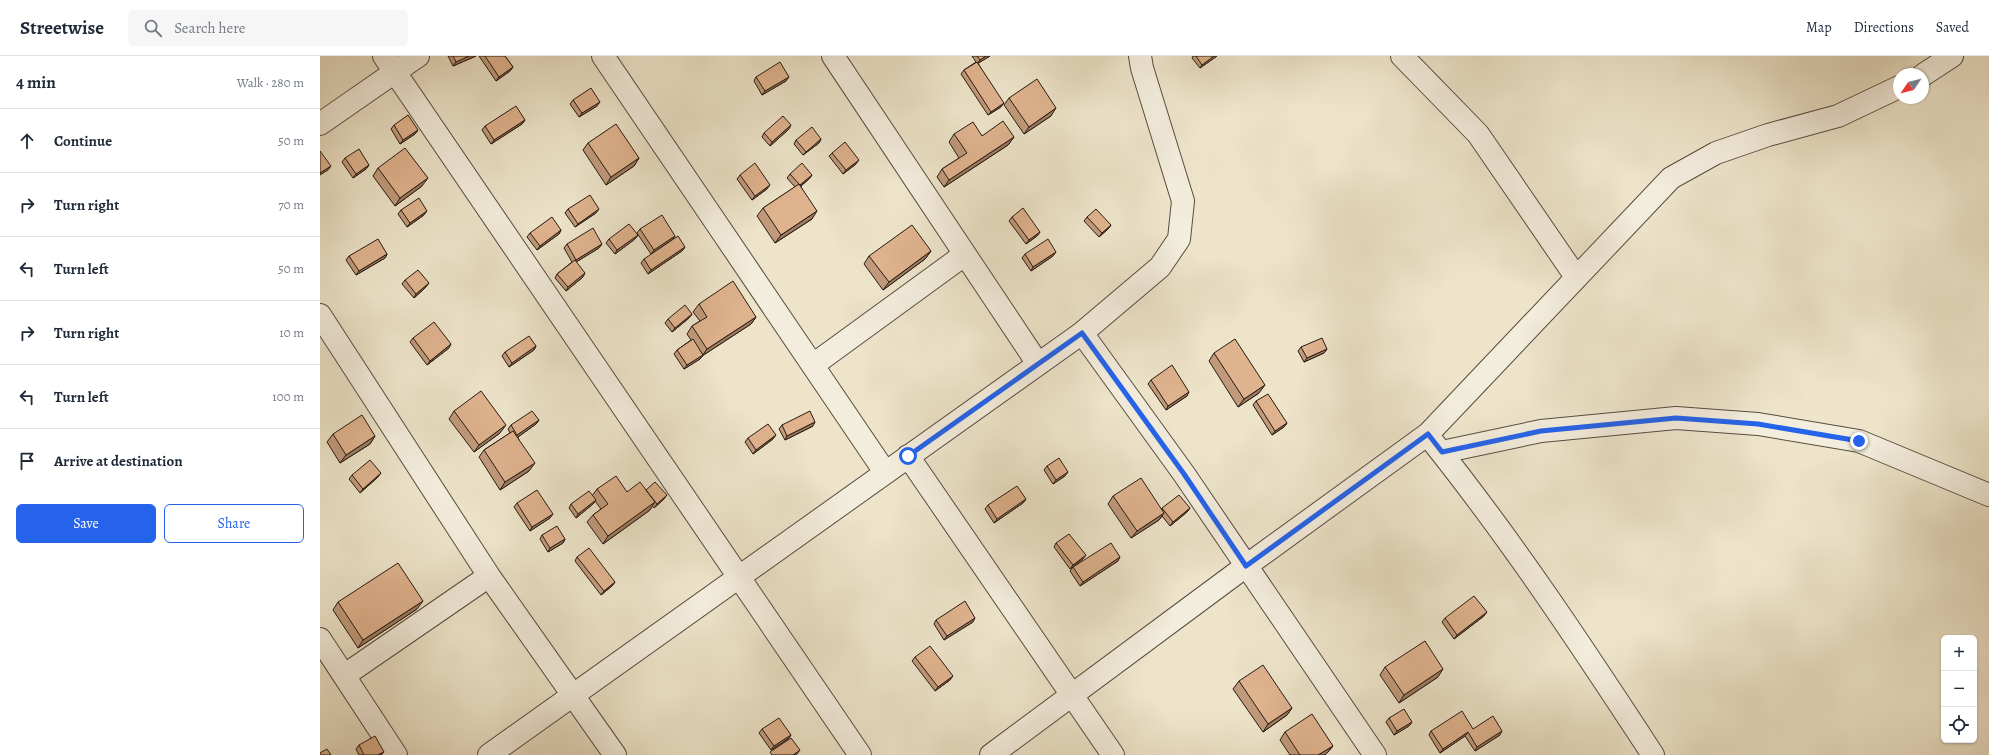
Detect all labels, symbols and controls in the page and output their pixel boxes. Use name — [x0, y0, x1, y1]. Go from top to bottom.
search box — [128, 10, 408, 46]
text: Streetwise — [20, 15, 104, 41]
icon: search — [142, 17, 164, 39]
text: Search here — [174, 18, 245, 38]
text: Map — [1806, 18, 1832, 37]
text: Directions — [1854, 18, 1914, 37]
text: Saved — [1936, 18, 1969, 37]
north arrow — [1893, 68, 1929, 104]
text: 4 min — [16, 71, 56, 94]
text: Walk · 280 m — [237, 74, 304, 91]
icon: ahead — [16, 130, 38, 152]
text: Continue — [54, 131, 112, 151]
text: 50 m — [278, 132, 304, 149]
icon: right — [16, 194, 38, 216]
text: Turn right — [54, 195, 119, 215]
text: 70 m — [278, 196, 304, 213]
icon: left — [16, 258, 38, 280]
text: Turn left — [54, 259, 109, 279]
text: 50 m — [278, 260, 304, 277]
icon: right — [16, 322, 38, 344]
text: Turn right — [54, 323, 119, 343]
text: 10 m — [279, 324, 304, 341]
icon: left — [16, 386, 38, 408]
text: Turn left — [54, 387, 109, 407]
text: 100 m — [272, 388, 304, 405]
route end — [1850, 432, 1868, 450]
route start — [899, 447, 917, 465]
icon: arrive — [16, 450, 38, 472]
text: Arrive at destination — [54, 451, 183, 471]
button: Save — [16, 504, 156, 543]
button: Share — [164, 504, 304, 543]
map controls — [1941, 635, 1977, 743]
button: + — [1941, 635, 1977, 671]
button: − — [1941, 671, 1977, 707]
button: locate — [1941, 707, 1977, 743]

